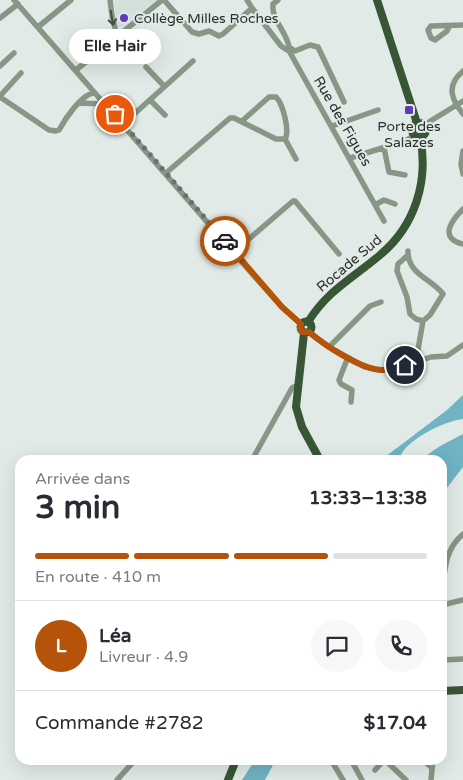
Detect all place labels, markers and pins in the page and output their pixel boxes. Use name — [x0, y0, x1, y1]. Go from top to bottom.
place label: Collège Milles Roches — [134, 10, 279, 27]
marker: Collège Milles Roches — [118, 12, 130, 24]
callout: Elle Hair — [69, 29, 161, 64]
pin — [94, 93, 136, 135]
marker: Porte des Salazes — [403, 104, 415, 116]
place label: Porte des Salazes — [377, 118, 441, 151]
pin — [384, 344, 426, 386]

